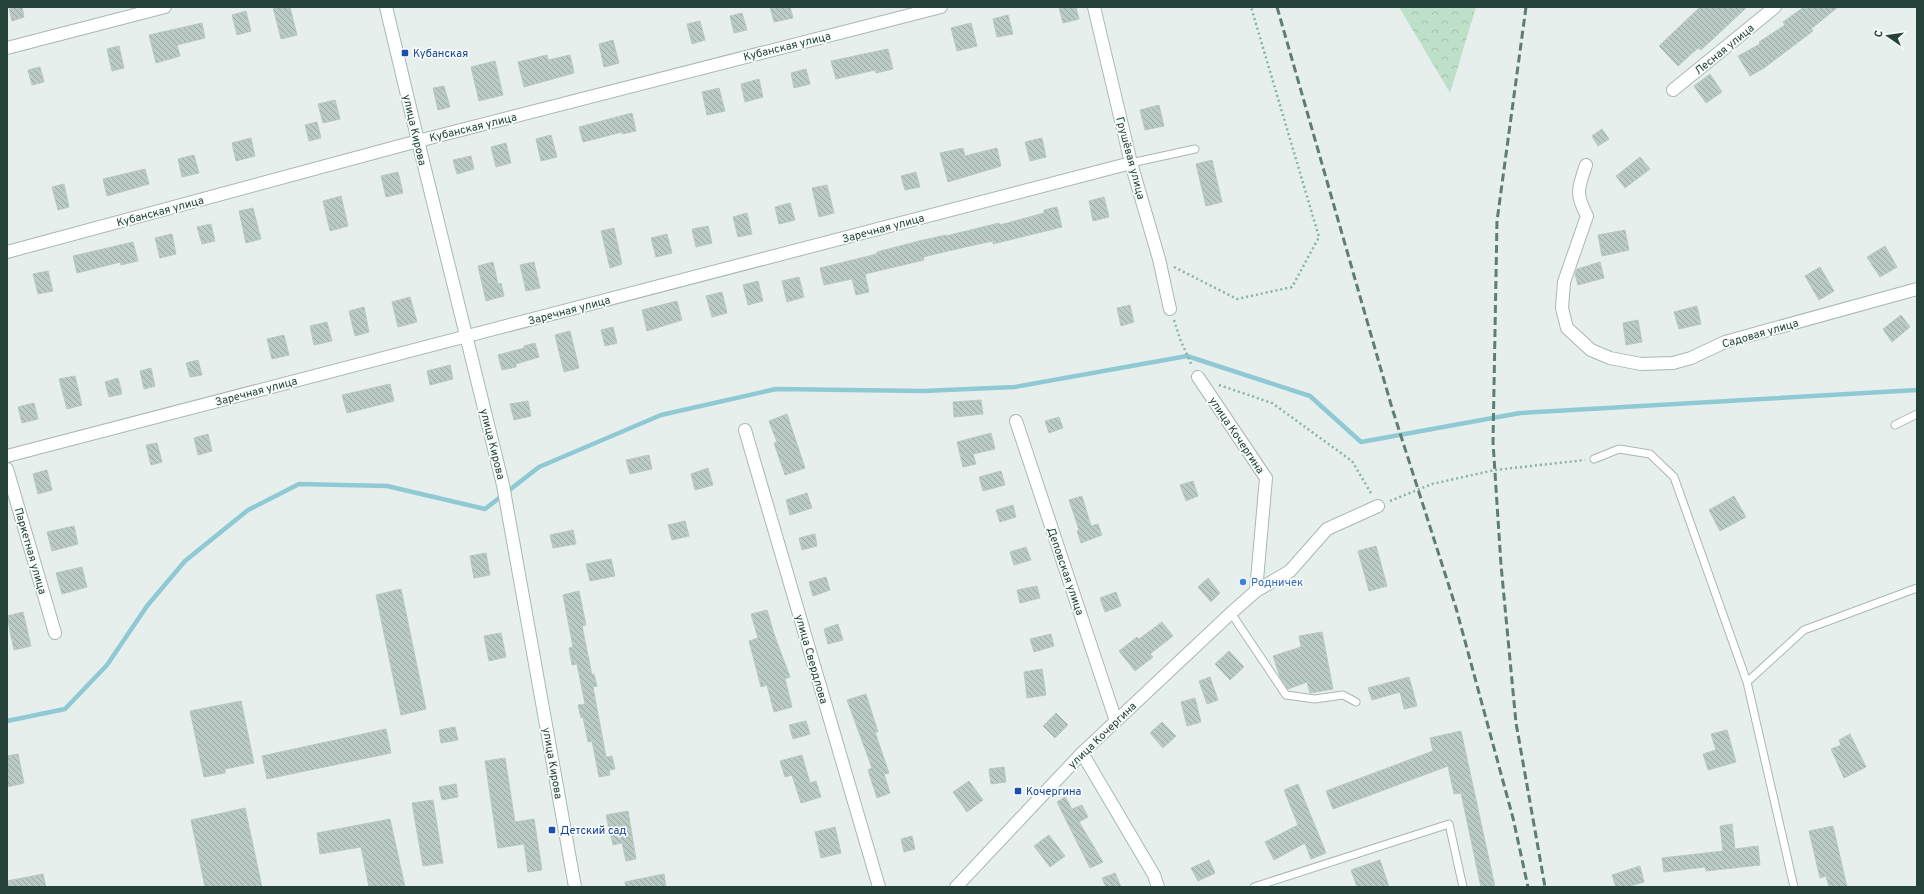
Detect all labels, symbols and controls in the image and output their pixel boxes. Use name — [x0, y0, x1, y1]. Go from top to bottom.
north arrow — [1868, 16, 1908, 56]
street label: Лесная улица — [1692, 21, 1758, 78]
street label: Кубанская улица — [742, 29, 833, 65]
text: С — [1872, 29, 1887, 39]
place label: Кубанская — [413, 47, 468, 61]
marker: Кубанская — [400, 48, 410, 58]
street label: улица Кирова — [399, 93, 429, 167]
street label: Кубанская улица — [428, 110, 519, 146]
street label: Грушёвая улица — [1112, 115, 1148, 201]
street label: Кубанская улица — [115, 194, 205, 230]
street label: Заречная улица — [841, 211, 926, 247]
street label: Заречная улица — [527, 293, 612, 329]
street label: Садовая улица — [1720, 316, 1800, 352]
street label: Заречная улица — [214, 374, 299, 410]
street label: улица Кочергина — [1205, 395, 1267, 477]
street label: улица Кирова — [476, 407, 508, 481]
street label: Паркетная улица — [11, 506, 49, 596]
street label: Деповская улица — [1043, 525, 1087, 617]
place label: Родничек — [1251, 576, 1303, 590]
marker: Родничек — [1238, 577, 1248, 587]
street label: улица Свердлова — [792, 613, 831, 706]
street label: улица Кочергина — [1066, 699, 1140, 772]
street label: улица Кирова — [539, 726, 565, 800]
place label: Кочергина — [1026, 785, 1082, 799]
marker: Кочергина — [1013, 786, 1023, 796]
place label: Детский сад — [560, 824, 627, 838]
marker: Детский сад — [547, 825, 557, 835]

